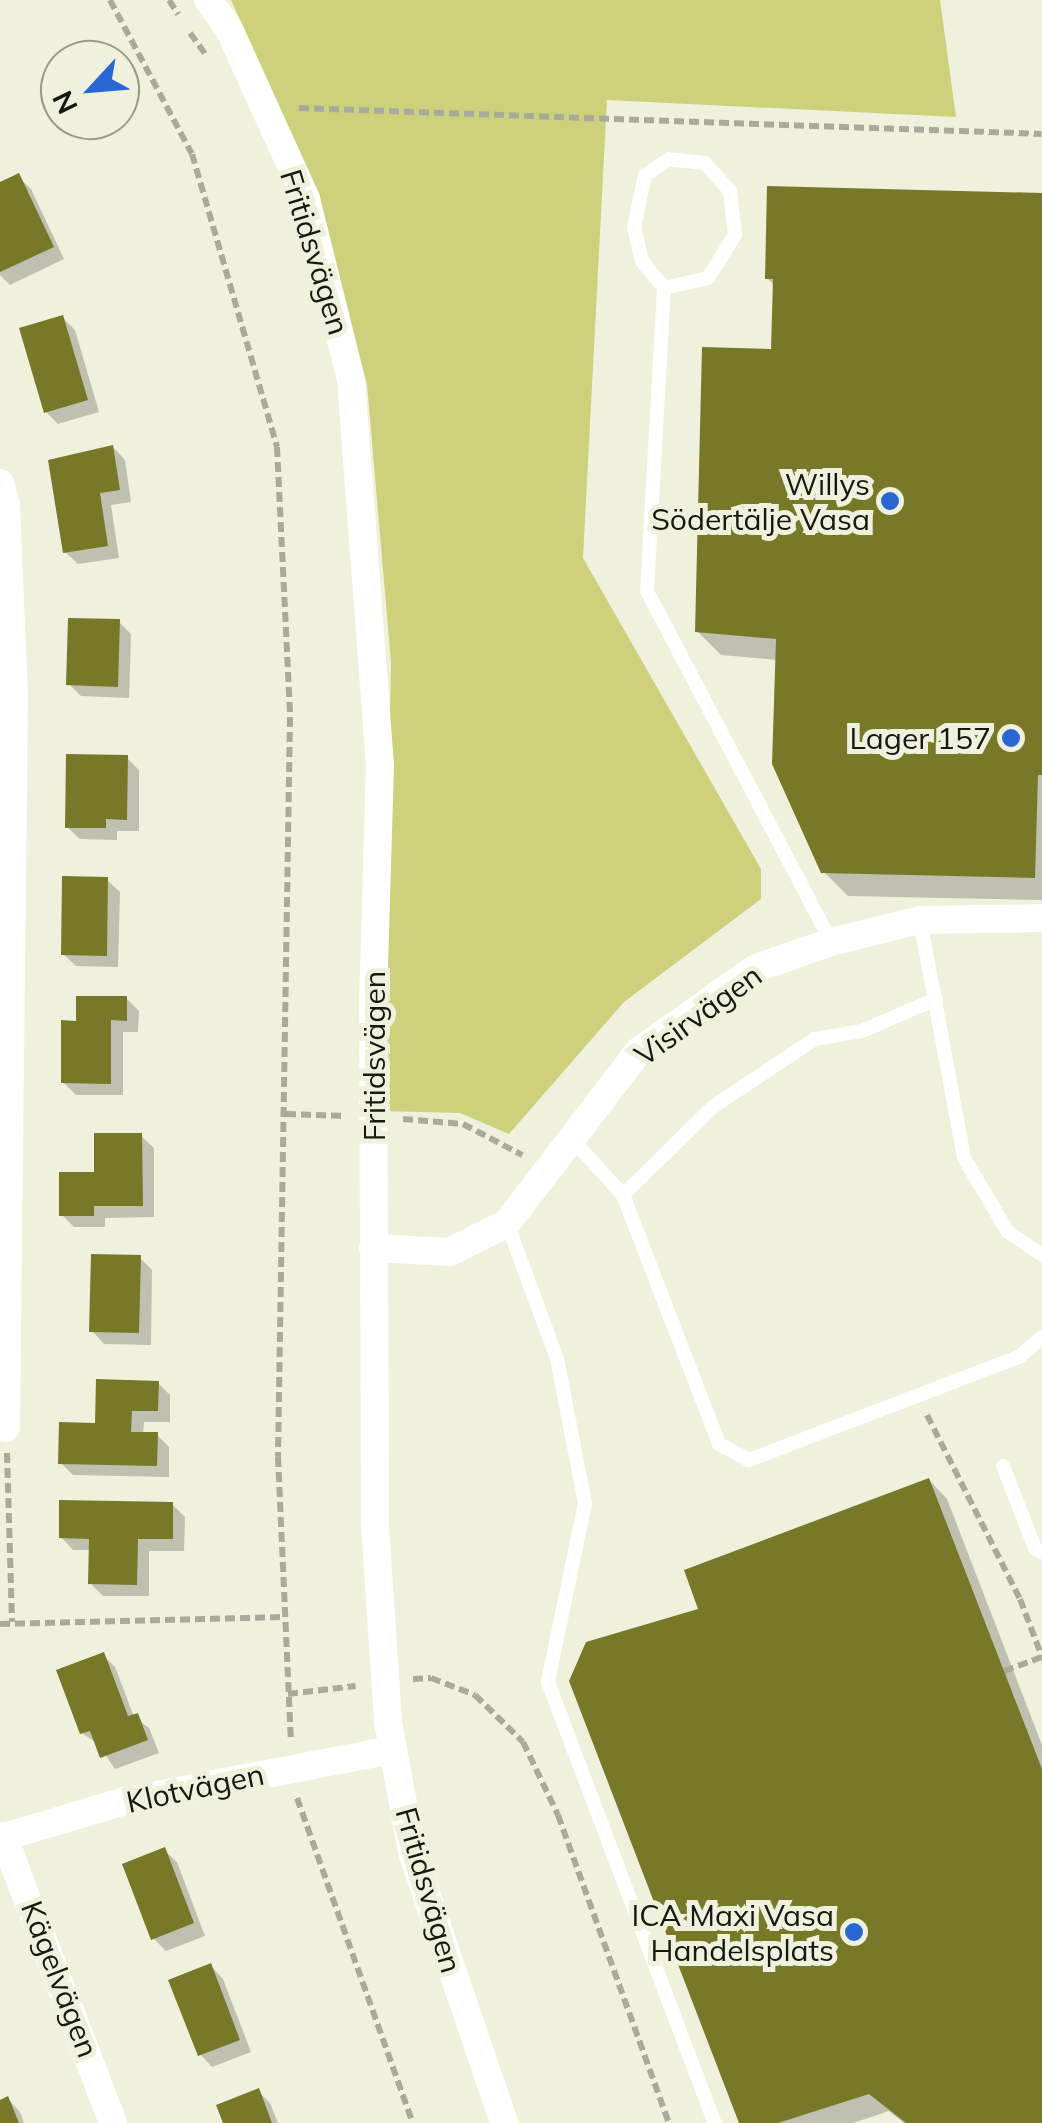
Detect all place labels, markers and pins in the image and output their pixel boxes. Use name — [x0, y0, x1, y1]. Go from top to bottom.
place label: Willys Södertälje Vasa — [651, 466, 870, 536]
marker: Willys Södertälje Vasa — [879, 490, 901, 512]
place label: Lager 157 — [850, 720, 991, 756]
marker: Lager 157 — [1000, 727, 1022, 749]
place label: ICA Maxi Vasa Handelsplats — [632, 1897, 834, 1968]
marker: ICA Maxi Vasa Handelsplats — [843, 1921, 865, 1943]

